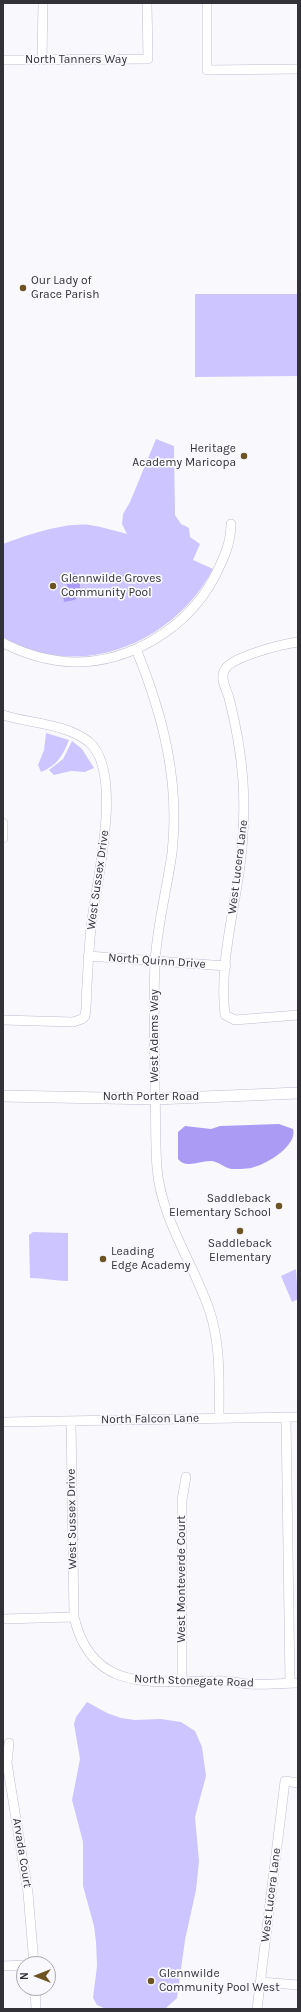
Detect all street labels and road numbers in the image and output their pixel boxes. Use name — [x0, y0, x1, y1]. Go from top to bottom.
street label: North Tanners Way — [25, 53, 127, 67]
street label: West Lucera Lane — [225, 819, 251, 915]
street label: West Sussex Drive — [84, 829, 112, 931]
street label: North Quinn Drive — [108, 950, 206, 972]
street label: West Adams Way — [148, 989, 162, 1083]
street label: North Porter Road — [103, 1090, 199, 1104]
street label: North Falcon Lane — [101, 1411, 199, 1427]
street label: West Sussex Drive — [64, 1469, 80, 1569]
street label: West Monteverde Court — [175, 1515, 189, 1643]
street label: North Stonegate Road — [134, 1672, 254, 1690]
street label: Arvada Court — [9, 1817, 35, 1889]
street label: West Lucera Lane — [258, 1847, 284, 1943]

